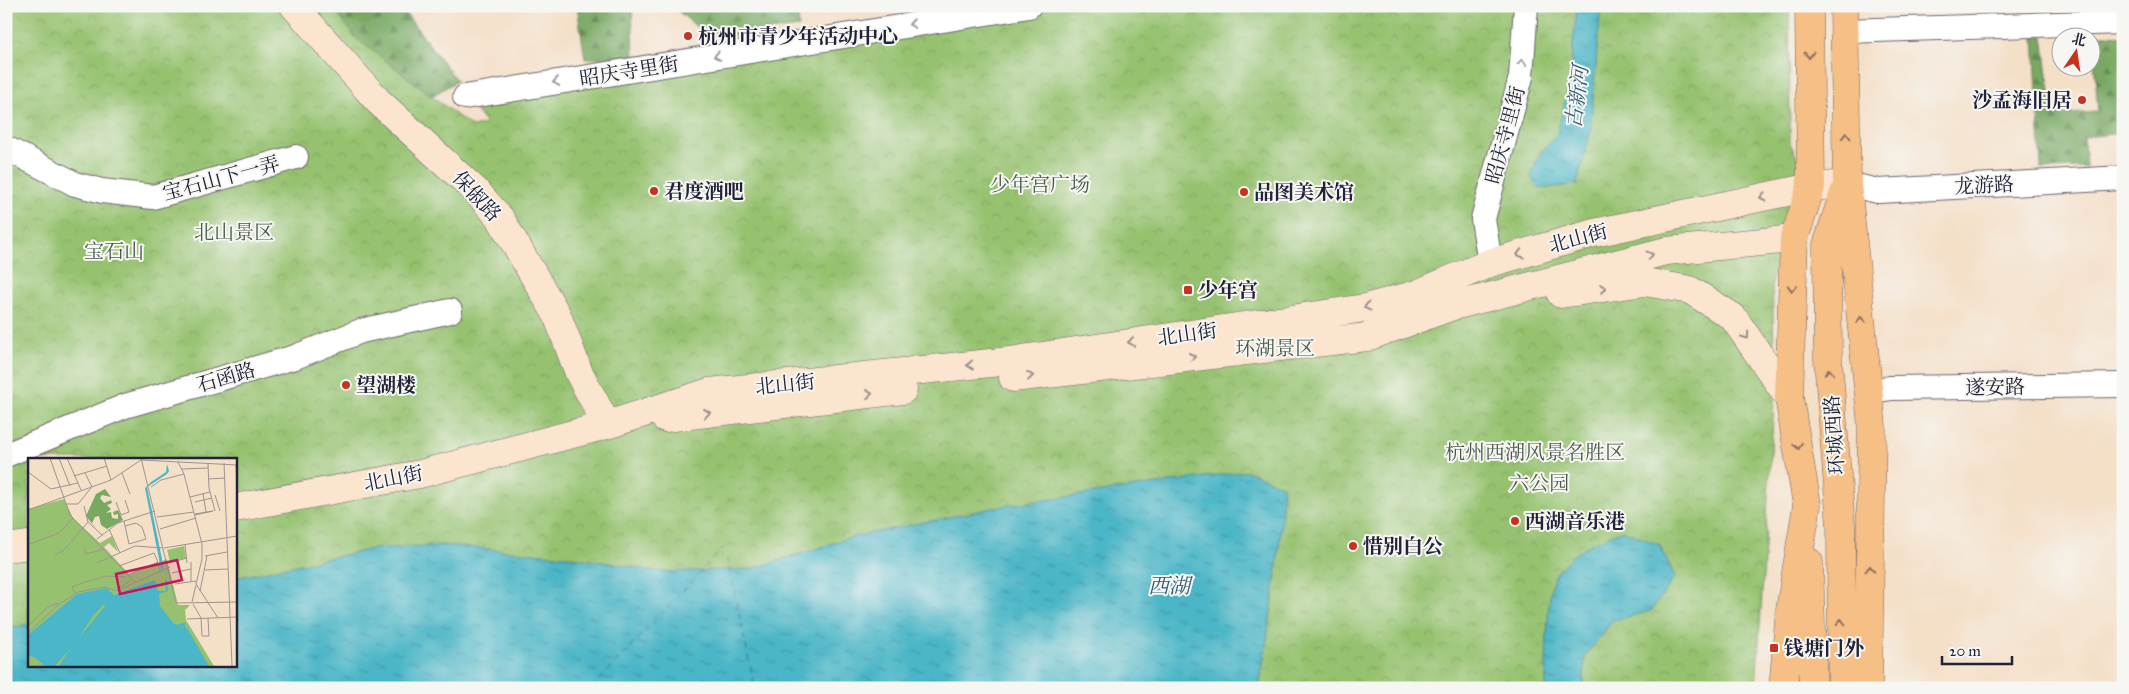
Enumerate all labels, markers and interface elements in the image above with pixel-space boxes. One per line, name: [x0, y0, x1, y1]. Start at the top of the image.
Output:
one-way arrow: [907, 18, 916, 28]
place label: 杭州市青少年活动中心: [698, 24, 898, 48]
north arrow: [2052, 28, 2102, 78]
marker: 杭州市青少年活动中心: [682, 30, 694, 42]
text: 北: [2070, 30, 2088, 50]
one-way arrow: [712, 50, 720, 61]
street label: 昭庆寺里街: [578, 51, 680, 91]
one-way arrow: [1804, 51, 1815, 59]
one-way arrow: [1516, 58, 1527, 66]
water label: 古新河: [1560, 60, 1594, 130]
one-way arrow: [552, 77, 561, 87]
street label: 昭庆寺里街: [1480, 84, 1530, 186]
place label: 沙孟海旧居: [1972, 88, 2072, 112]
marker: 沙孟海旧居: [2076, 94, 2088, 106]
one-way arrow: [1841, 132, 1851, 140]
street label: 宝石山下一弄: [160, 151, 282, 205]
street label: 保俶路: [448, 166, 506, 226]
street label: 龙游路: [1953, 171, 2015, 199]
park label: 少年宫广场: [990, 172, 1090, 196]
place label: 君度酒吧: [664, 179, 744, 203]
place label: 品图美术馆: [1254, 180, 1354, 204]
marker: 君度酒吧: [648, 185, 660, 197]
marker: 品图美术馆: [1238, 186, 1250, 198]
one-way arrow: [1759, 191, 1768, 202]
street label: 北山街: [1546, 219, 1610, 257]
park label: 北山景区: [194, 220, 274, 244]
park label: 宝石山: [84, 239, 144, 263]
one-way arrow: [1515, 248, 1524, 259]
one-way arrow: [1645, 250, 1654, 261]
place label: 少年宫: [1198, 278, 1258, 302]
one-way arrow: [1599, 283, 1607, 294]
marker: 少年宫: [1182, 284, 1194, 296]
one-way arrow: [1787, 284, 1797, 292]
one-way arrow: [1362, 301, 1371, 312]
one-way arrow: [1855, 315, 1866, 323]
street label: 北山街: [1156, 318, 1218, 350]
one-way arrow: [1740, 330, 1749, 340]
one-way arrow: [1127, 336, 1135, 347]
park label: 环湖景区: [1235, 336, 1315, 360]
one-way arrow: [1188, 352, 1196, 363]
street label: 石函路: [194, 357, 258, 397]
one-way arrow: [966, 359, 974, 370]
one-way arrow: [1824, 368, 1835, 376]
street label: 北山街: [754, 369, 816, 399]
one-way arrow: [1026, 371, 1034, 382]
place label: 望湖楼: [356, 373, 416, 397]
street label: 遂安路: [1965, 374, 2025, 400]
marker: 望湖楼: [340, 379, 352, 391]
one-way arrow: [865, 389, 873, 400]
street label: 环城西路: [1819, 394, 1849, 476]
one-way arrow: [704, 408, 712, 419]
park label: 杭州西湖风景名胜区: [1445, 440, 1625, 464]
one-way arrow: [1793, 441, 1803, 450]
inset map: [28, 458, 236, 666]
street label: 北山街: [361, 460, 425, 496]
park label: 六公园: [1509, 471, 1569, 495]
place label: 西湖音乐港: [1525, 509, 1625, 533]
marker: 西湖音乐港: [1509, 515, 1521, 527]
place label: 惜别白公: [1363, 534, 1443, 558]
marker: 惜别白公: [1347, 540, 1359, 552]
one-way arrow: [1865, 565, 1875, 572]
water label: 西湖: [1148, 573, 1194, 599]
one-way arrow: [1836, 617, 1846, 625]
scale bar: [1942, 634, 2012, 666]
place label: 钱塘门外: [1784, 636, 1864, 660]
marker: 钱塘门外: [1768, 642, 1780, 654]
text: 20 m: [1949, 642, 1981, 660]

